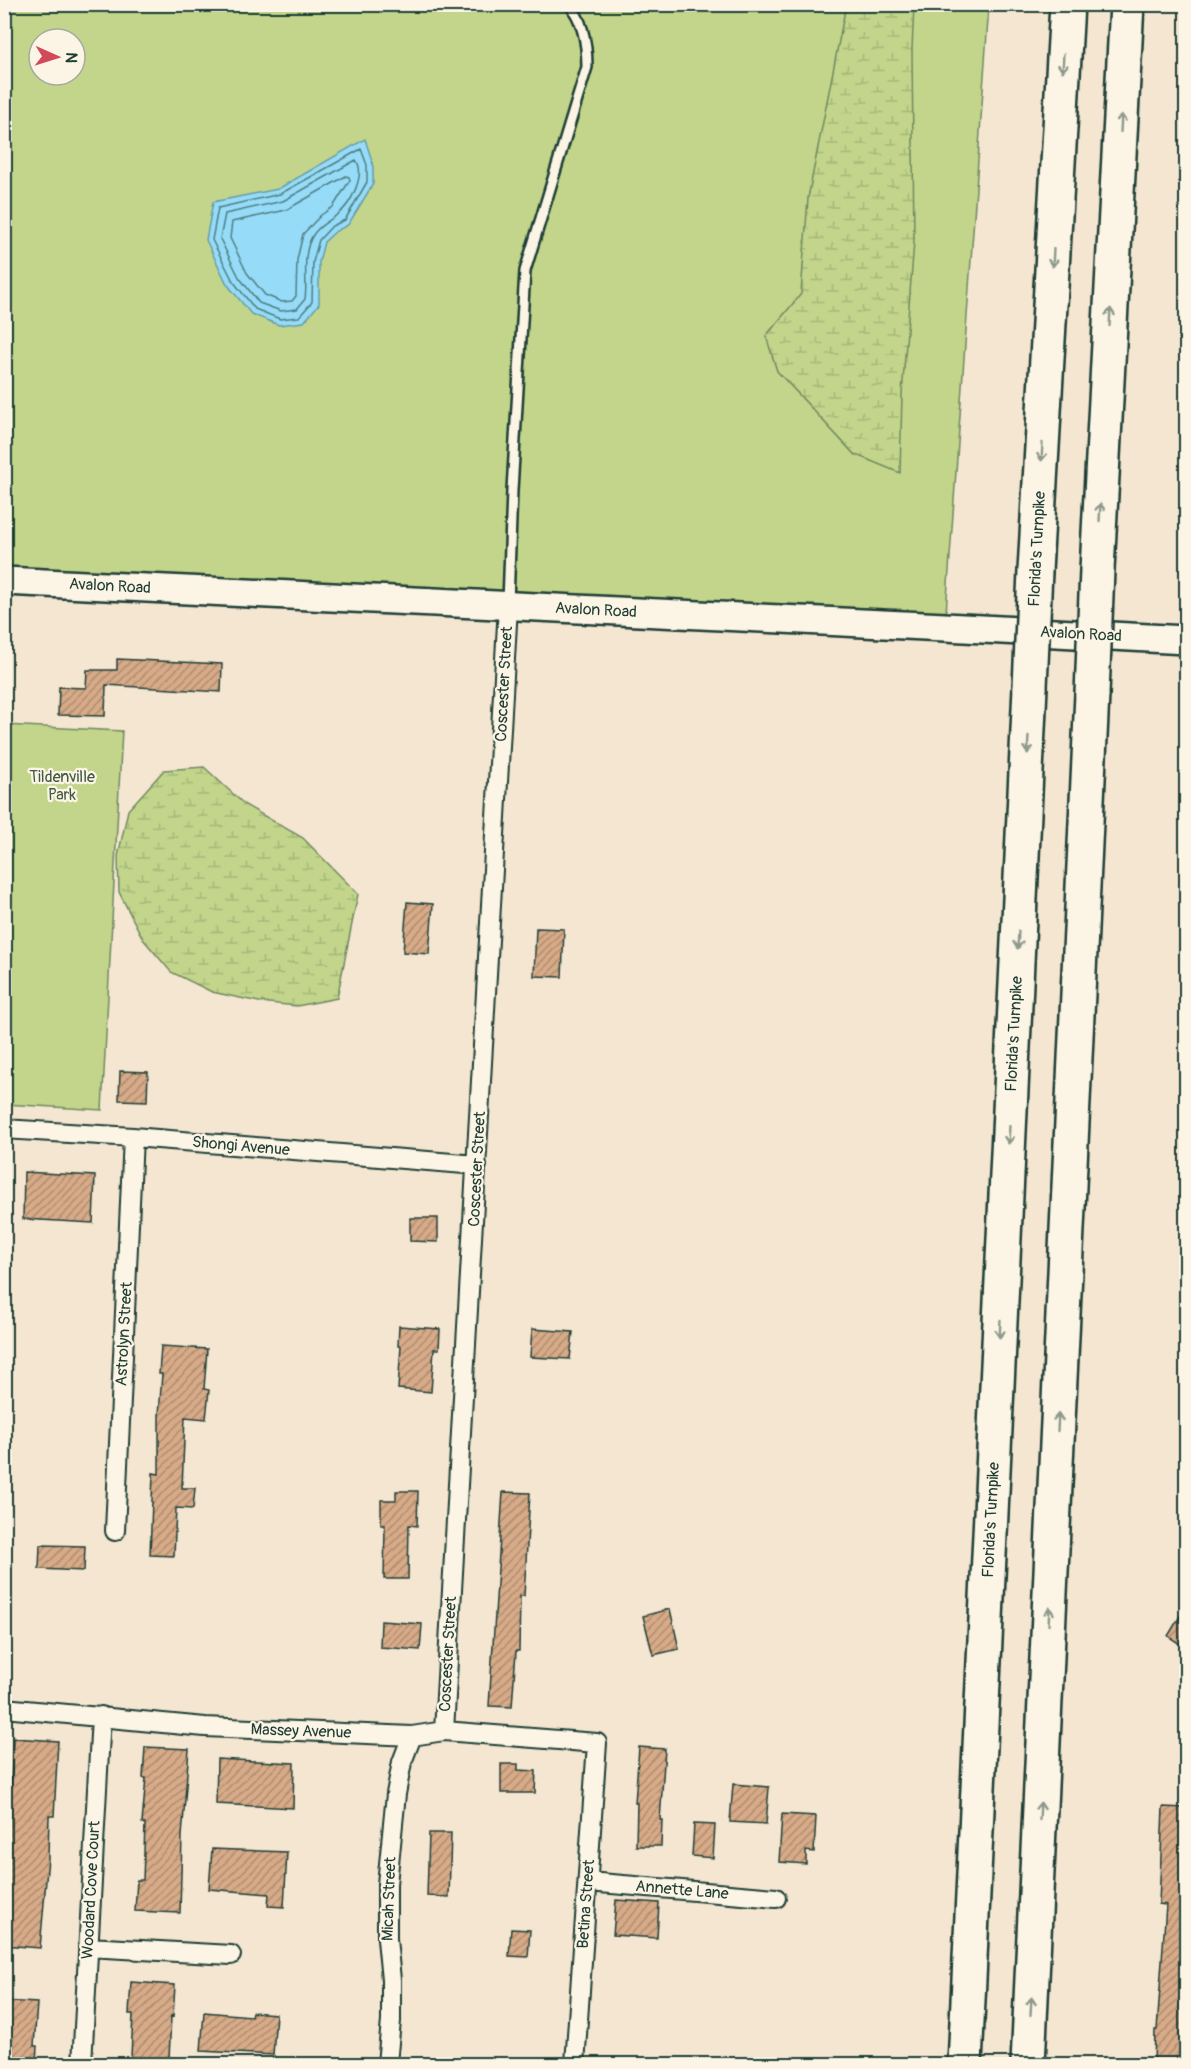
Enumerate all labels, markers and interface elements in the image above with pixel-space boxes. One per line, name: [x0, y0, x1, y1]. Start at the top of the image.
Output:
north arrow: [27, 27, 87, 87]
text: N: [61, 52, 81, 64]
one-way arrow: [1058, 52, 1069, 72]
one-way arrow: [1115, 113, 1126, 133]
one-way arrow: [1047, 247, 1058, 267]
one-way arrow: [1105, 308, 1116, 328]
one-way arrow: [1036, 442, 1047, 462]
street label: Florida's Turnpike: [1024, 491, 1050, 607]
one-way arrow: [1095, 503, 1106, 522]
street label: Avalon Road: [69, 574, 151, 598]
street label: Avalon Road: [555, 598, 637, 622]
street label: Avalon Road: [1040, 622, 1122, 646]
street label: Coscester Street: [491, 625, 517, 742]
one-way arrow: [1022, 735, 1033, 754]
park label: Tildenville Park: [29, 767, 95, 805]
one-way arrow: [1013, 929, 1024, 949]
street label: Florida's Turnpike: [1001, 976, 1027, 1092]
street label: Coscester Street: [464, 1110, 490, 1227]
one-way arrow: [1003, 1124, 1014, 1144]
street label: Shongi Avenue: [191, 1132, 291, 1160]
street label: Astrolyn Street: [111, 1281, 137, 1387]
one-way arrow: [994, 1319, 1005, 1339]
one-way arrow: [1053, 1412, 1064, 1432]
street label: Florida's Turnpike: [978, 1462, 1004, 1578]
street label: Coscester Street: [435, 1595, 461, 1712]
one-way arrow: [1044, 1607, 1055, 1627]
street label: Massey Avenue: [250, 1719, 352, 1743]
one-way arrow: [1034, 1802, 1045, 1822]
street label: Woodard Cove Court: [77, 1820, 105, 1960]
street label: Micah Street: [378, 1856, 400, 1941]
street label: Betina Street: [573, 1858, 599, 1949]
street label: Annette Lane: [635, 1876, 730, 1904]
one-way arrow: [1025, 1997, 1036, 2017]

